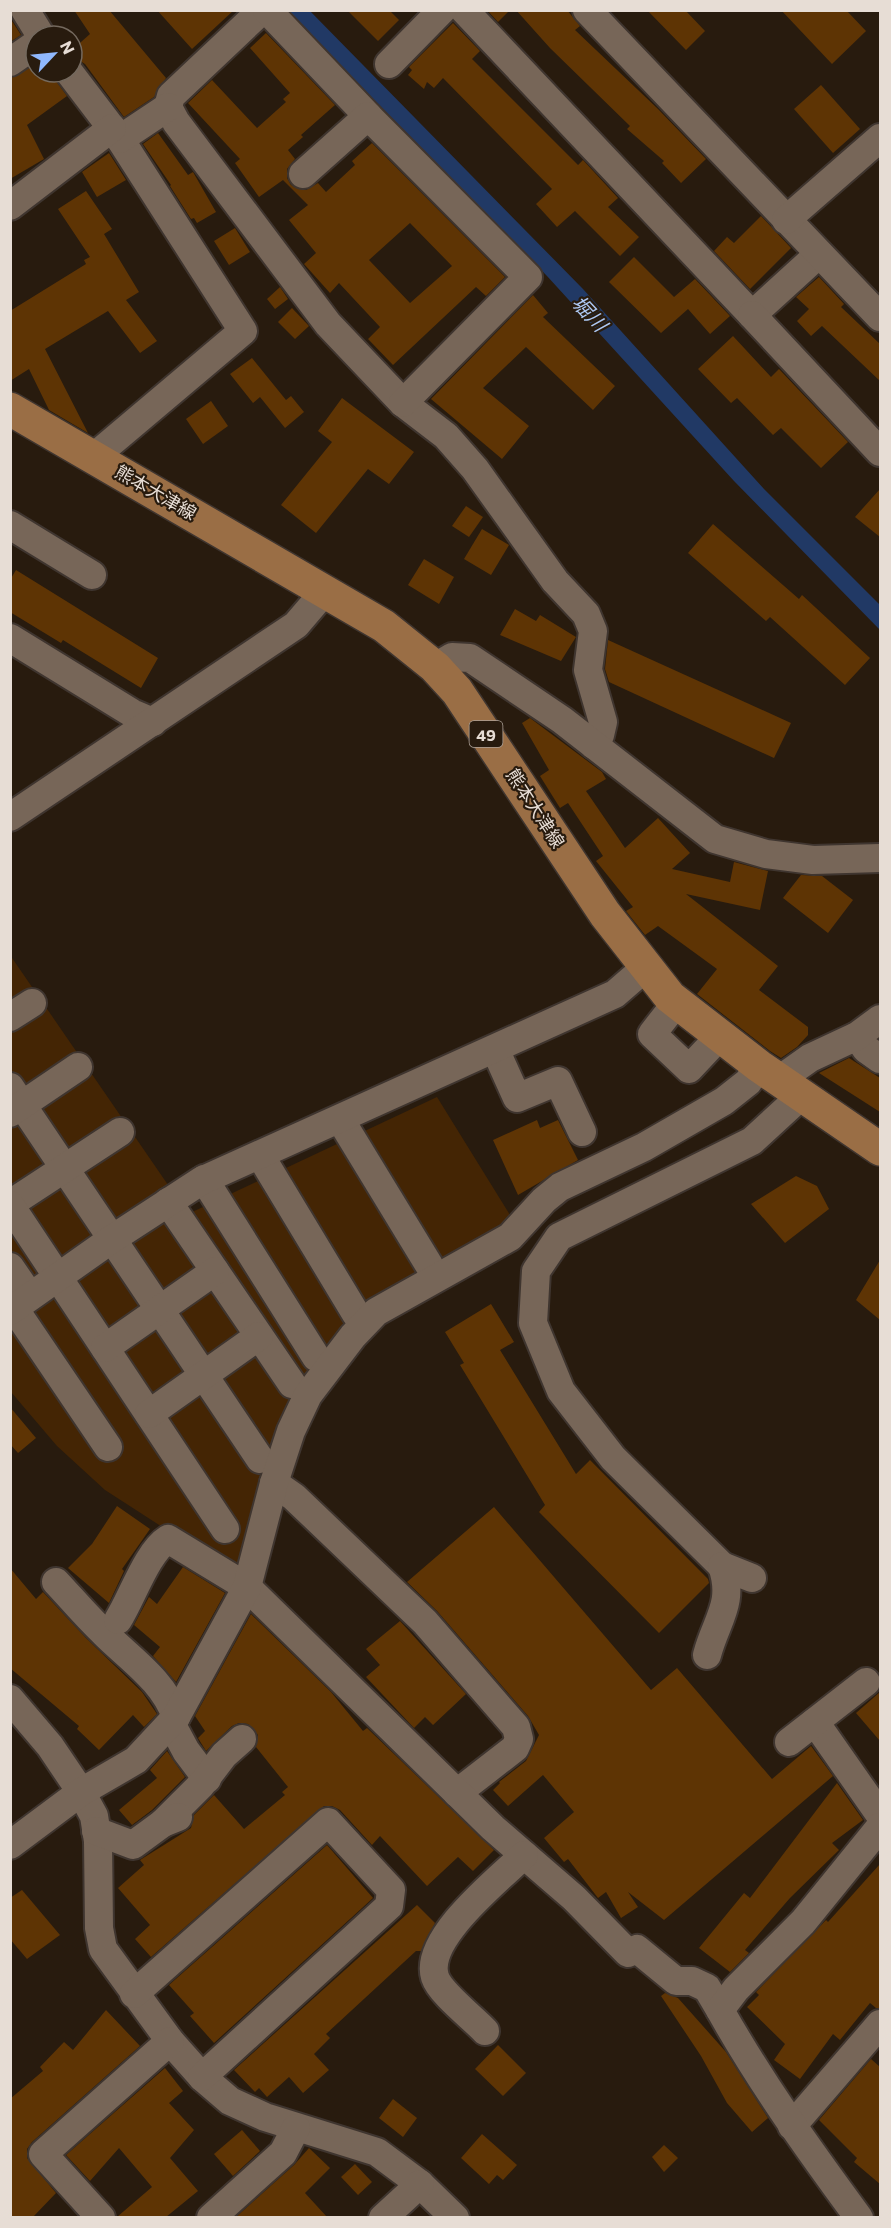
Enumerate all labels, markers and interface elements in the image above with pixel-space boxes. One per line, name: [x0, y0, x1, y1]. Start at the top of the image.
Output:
north arrow: [24, 24, 84, 84]
text: N: [57, 38, 79, 57]
water label: 堀川: [568, 290, 614, 337]
street label: 熊本大津線: [112, 460, 200, 524]
road number: 49: [470, 721, 502, 747]
street label: 熊本大津線: [502, 764, 570, 852]

